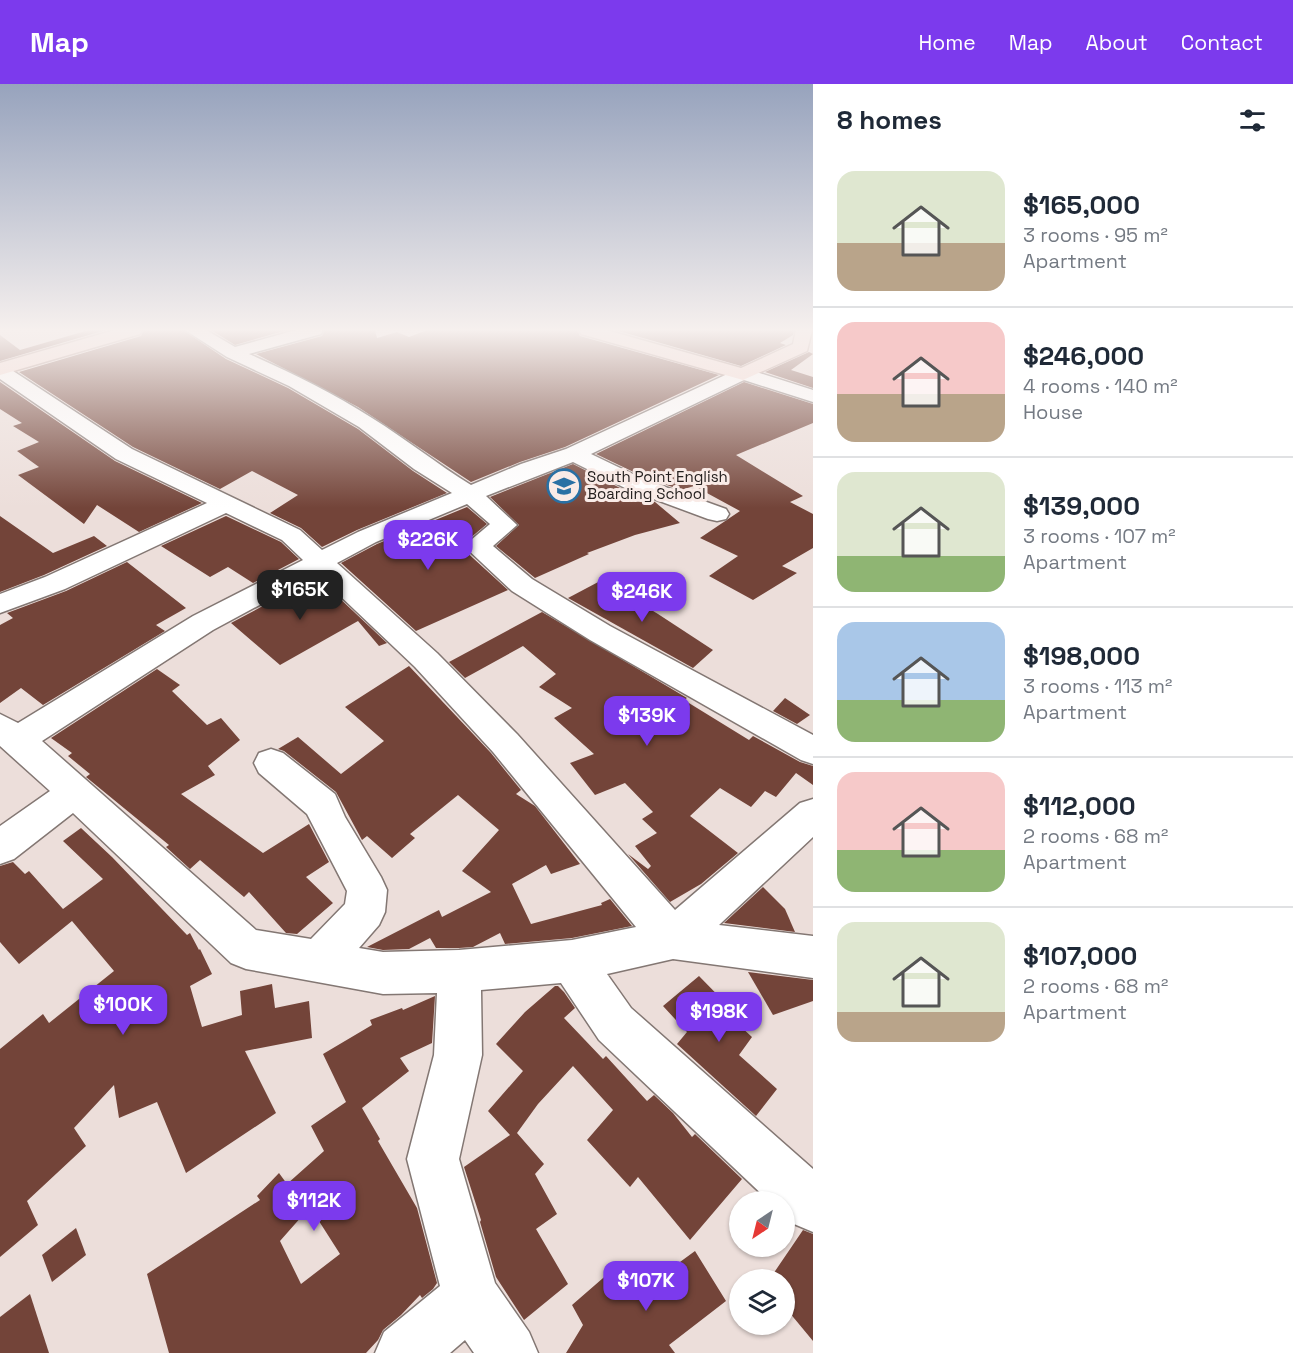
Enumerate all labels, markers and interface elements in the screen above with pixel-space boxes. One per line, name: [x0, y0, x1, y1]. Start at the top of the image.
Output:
text: Map: [30, 24, 89, 60]
text: Home: [918, 29, 976, 56]
text: Map: [1009, 29, 1053, 56]
text: About: [1086, 29, 1148, 56]
text: Contact: [1181, 29, 1263, 56]
text: 8 homes: [837, 103, 942, 137]
icon: filters: [1236, 104, 1269, 137]
text: $165,000: [1023, 188, 1140, 222]
icon: home: [885, 195, 957, 267]
text: 3 rooms · 95 m²: [1023, 222, 1168, 248]
text: Apartment: [1023, 248, 1127, 274]
text: $246,000: [1023, 339, 1144, 373]
icon: home: [885, 346, 957, 418]
text: 4 rooms · 140 m²: [1023, 373, 1178, 399]
text: House: [1023, 399, 1083, 425]
place label: South Point English Boarding School: [587, 467, 728, 503]
school or university icon: South Point English Boarding School: [546, 468, 582, 504]
text: $139,000: [1023, 489, 1140, 523]
icon: home: [885, 496, 957, 568]
pin: $226K: [386, 520, 470, 571]
text: 3 rooms · 107 m²: [1023, 523, 1176, 549]
text: $226K: [398, 526, 458, 552]
text: Apartment: [1023, 549, 1127, 575]
pin: $165K: [258, 570, 342, 621]
pin: $246K: [600, 572, 684, 623]
text: $165K: [271, 576, 329, 602]
text: $246K: [611, 578, 673, 604]
text: $198,000: [1023, 639, 1140, 673]
icon: home: [885, 646, 957, 718]
text: 3 rooms · 113 m²: [1023, 673, 1172, 699]
pin: $139K: [605, 696, 689, 747]
text: Apartment: [1023, 699, 1127, 725]
text: $139K: [618, 702, 676, 728]
text: $112,000: [1023, 789, 1136, 823]
icon: home: [885, 796, 957, 868]
text: 2 rooms · 68 m²: [1023, 823, 1168, 849]
text: Apartment: [1023, 849, 1127, 875]
text: $107,000: [1023, 939, 1137, 973]
icon: home: [885, 946, 957, 1018]
text: 2 rooms · 68 m²: [1023, 973, 1168, 999]
pin: $100K: [81, 985, 165, 1036]
text: $100K: [93, 991, 153, 1017]
pin: $198K: [677, 992, 761, 1043]
text: $198K: [690, 998, 748, 1024]
text: Apartment: [1023, 999, 1127, 1025]
pin: $112K: [272, 1181, 356, 1232]
text: $112K: [287, 1187, 341, 1213]
north arrow: [729, 1191, 795, 1257]
map controls: [729, 1191, 795, 1335]
pin: $107K: [604, 1261, 688, 1312]
text: $107K: [617, 1267, 675, 1293]
button: layers: [729, 1269, 795, 1335]

